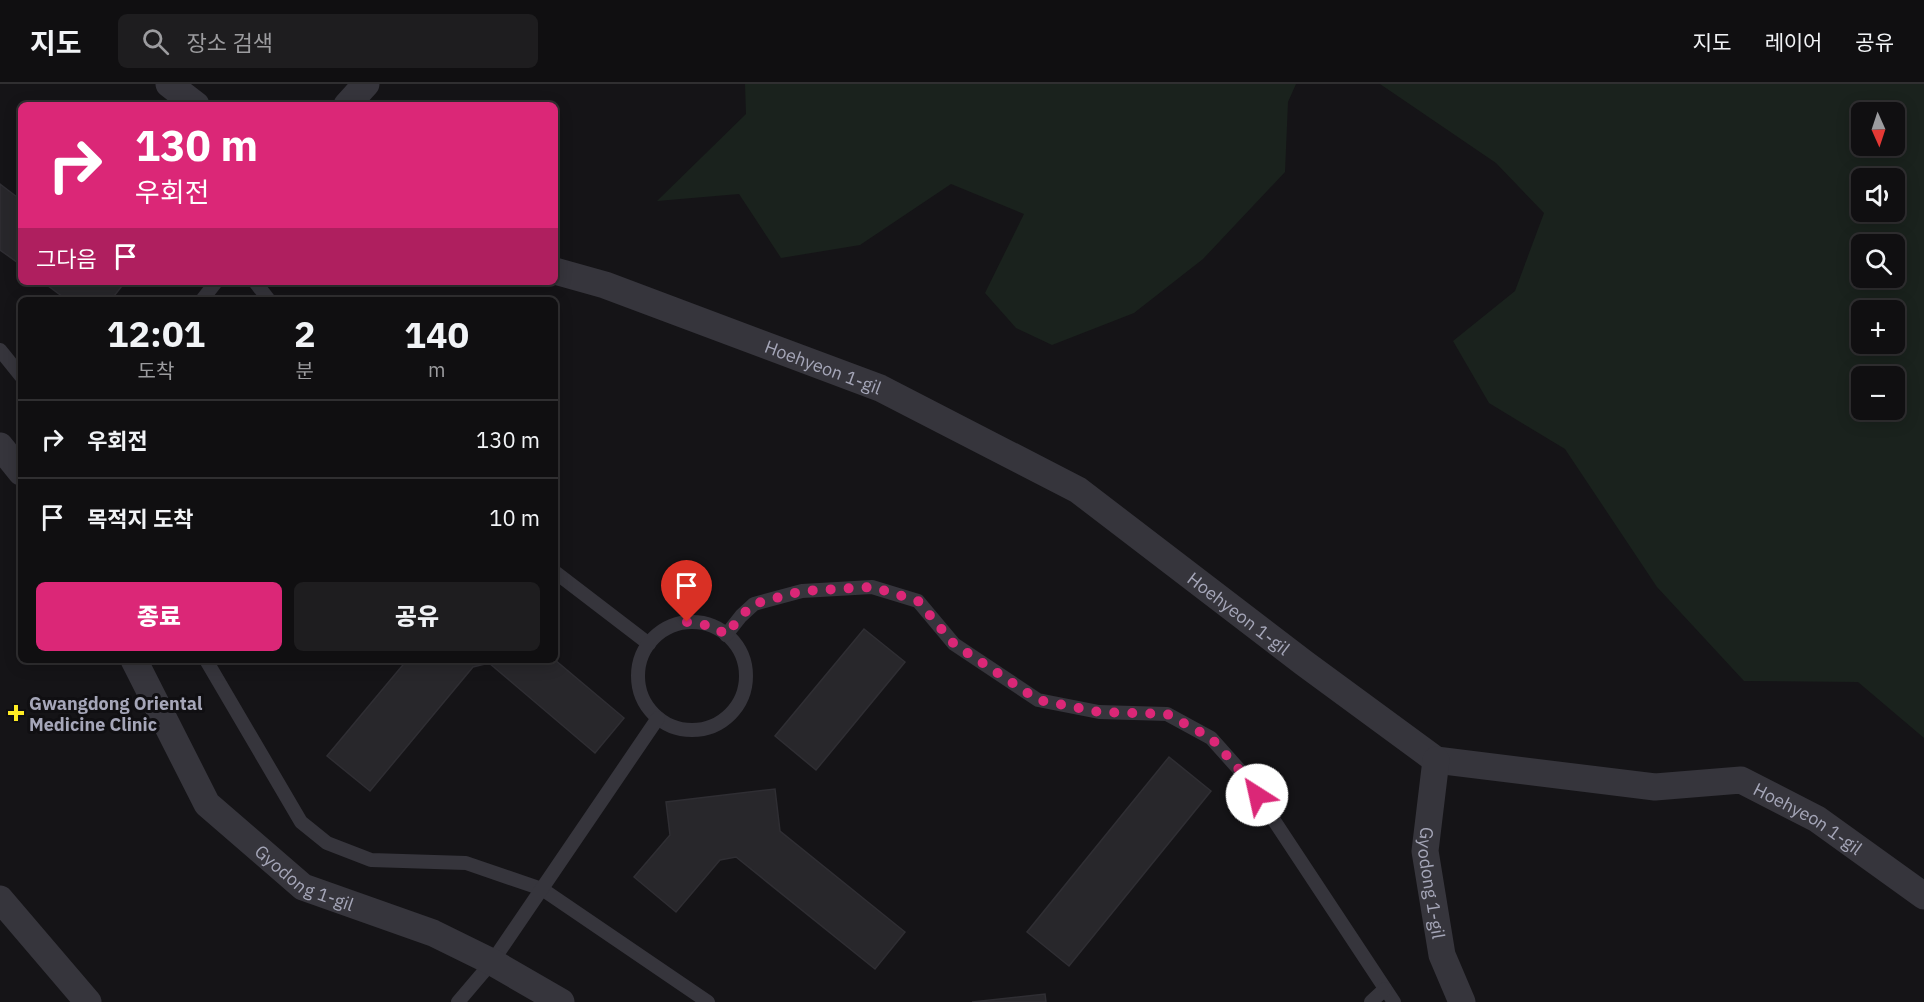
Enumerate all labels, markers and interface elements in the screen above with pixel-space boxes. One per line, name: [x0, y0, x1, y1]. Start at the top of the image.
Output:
search box: [118, 14, 538, 68]
text: 지도: [30, 24, 82, 61]
icon: search: [139, 25, 172, 58]
text: 장소 검색: [187, 28, 273, 57]
text: 지도: [1693, 28, 1731, 56]
text: 레이어: [1764, 28, 1822, 56]
text: 공유: [1855, 28, 1894, 56]
north arrow: [1851, 102, 1905, 156]
map controls: [1851, 102, 1905, 420]
text: 130 m: [135, 118, 258, 173]
icon: right: [36, 126, 114, 204]
button: sound: [1851, 168, 1905, 222]
text: 우회전: [135, 174, 210, 209]
button: search: [1851, 234, 1905, 288]
icon: arrive: [109, 240, 142, 273]
text: 그다음: [36, 244, 97, 273]
button: +: [1851, 300, 1905, 354]
text: 12:01: [107, 310, 205, 357]
text: 2: [294, 310, 316, 357]
text: 140: [404, 311, 469, 358]
street label: Hoehyeon 1-gil: [762, 334, 885, 399]
text: m: [428, 356, 445, 383]
text: 도착: [138, 357, 174, 384]
text: 분: [296, 357, 314, 384]
button: −: [1851, 366, 1905, 420]
icon: right: [36, 423, 69, 456]
text: 130 m: [476, 425, 540, 454]
text: 우회전: [87, 426, 148, 455]
icon: arrive: [36, 501, 69, 534]
text: 10 m: [489, 503, 540, 532]
text: 목적지 도착: [87, 504, 193, 533]
pin: [661, 560, 712, 622]
street label: Hoehyeon 1-gil: [1183, 567, 1295, 660]
icon: arrive: [670, 569, 703, 602]
button: 종료: [36, 582, 282, 651]
button: 공유: [294, 582, 540, 651]
place label: Gwangdong Oriental Medicine Clinic: [29, 692, 203, 736]
marker: Gwangdong Oriental Medicine Clinic: [7, 704, 25, 722]
position arrow: [1225, 763, 1289, 827]
street label: Hoehyeon 1-gil: [1750, 777, 1867, 860]
street label: Gyodong 1-gil: [1413, 826, 1451, 941]
street label: Gyodong 1-gil: [250, 839, 357, 916]

